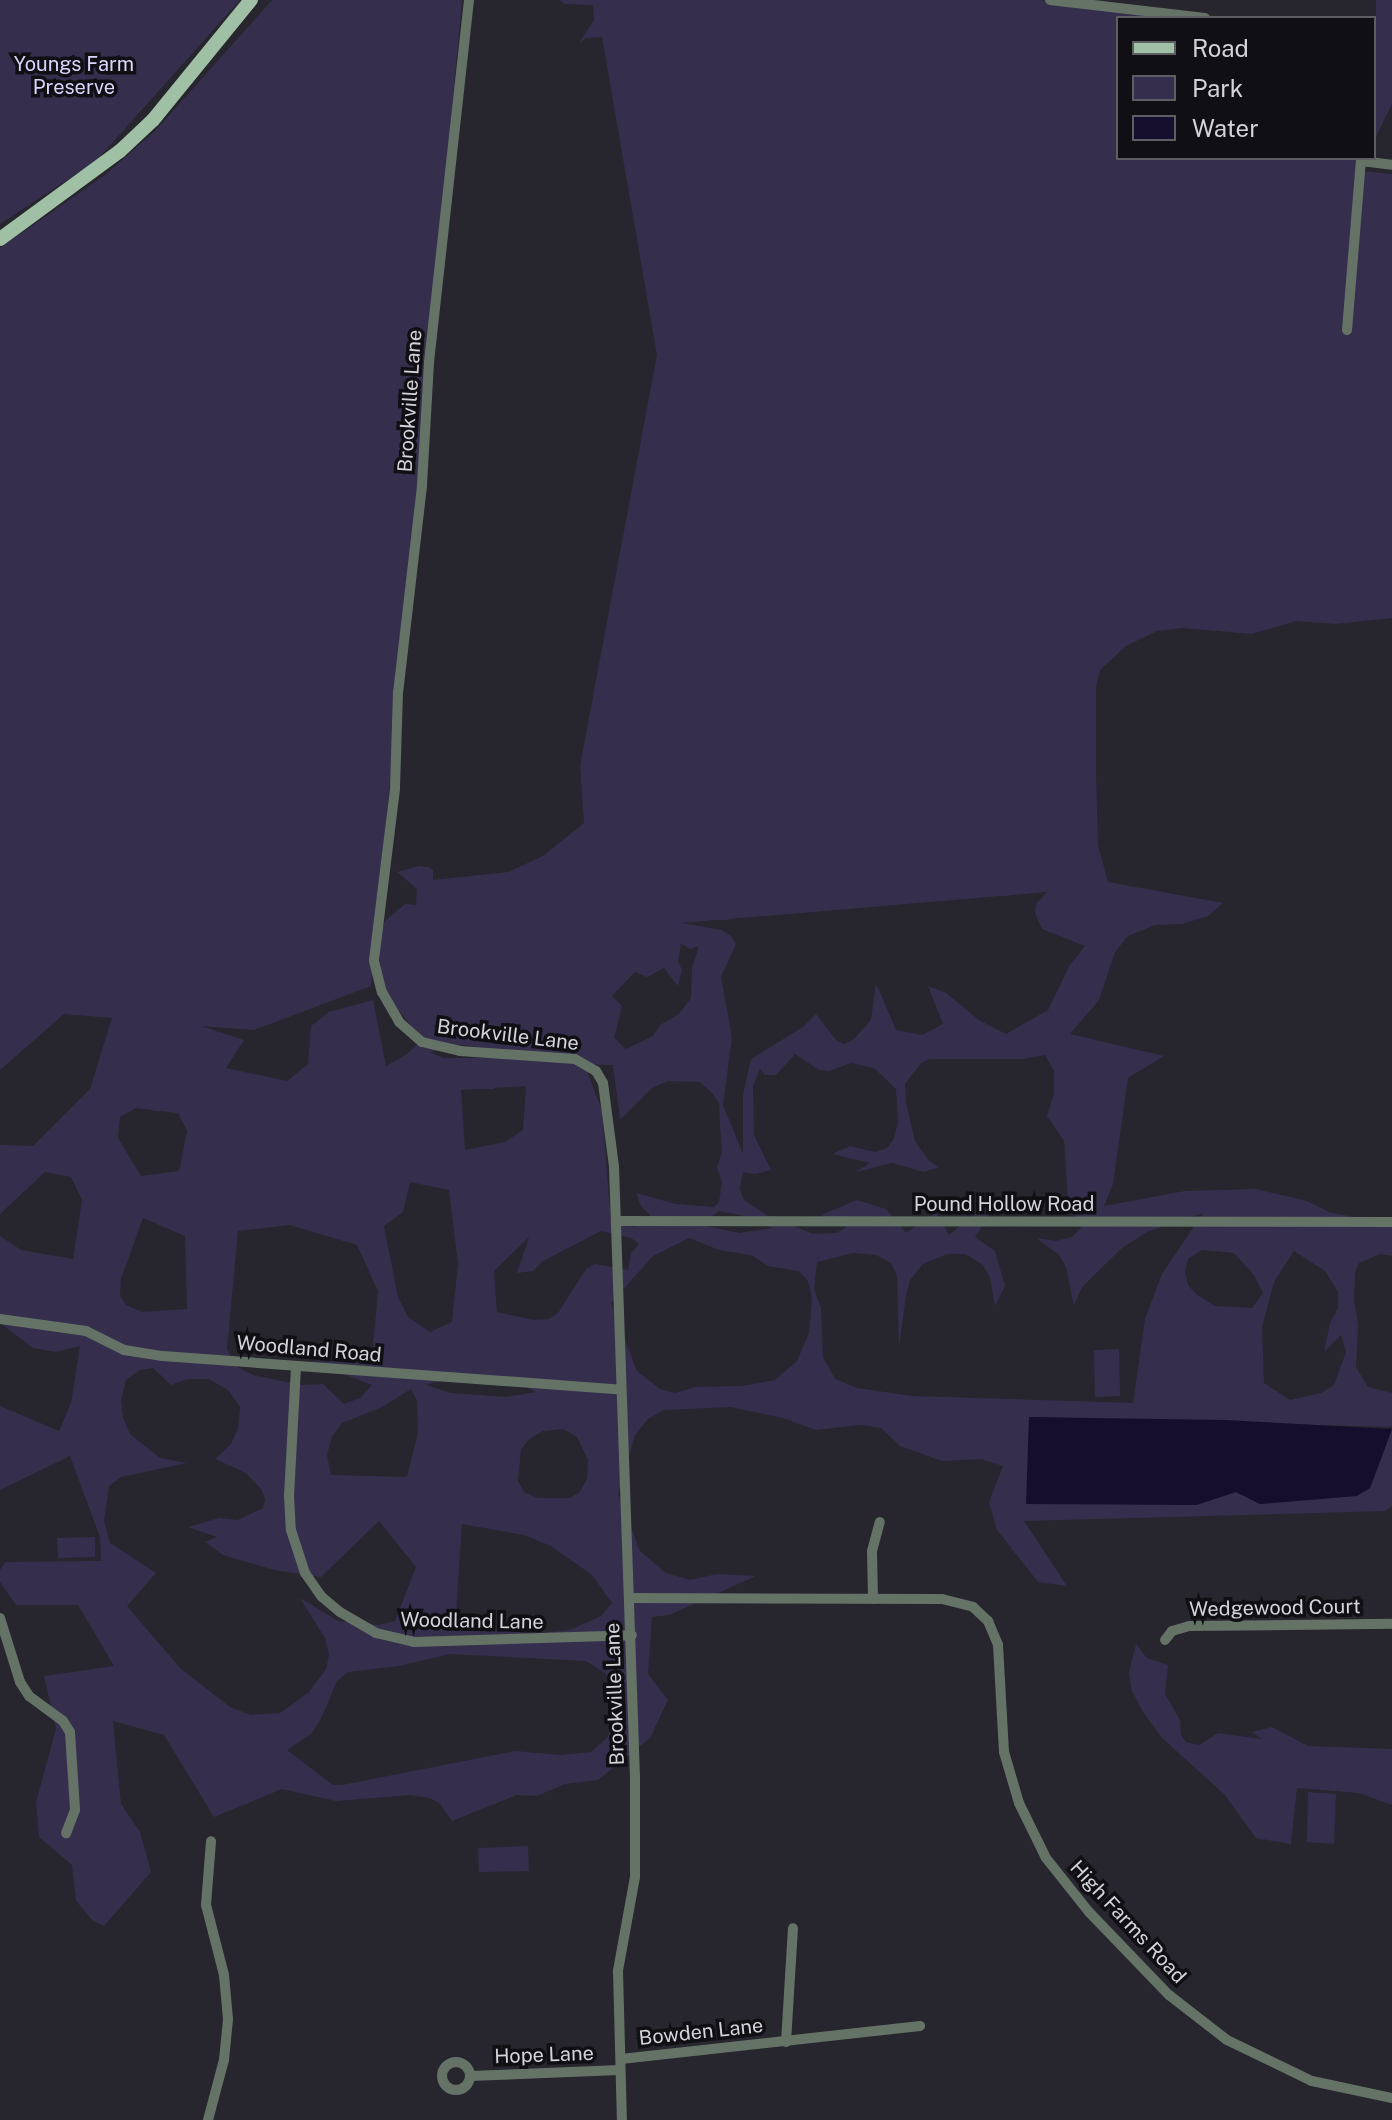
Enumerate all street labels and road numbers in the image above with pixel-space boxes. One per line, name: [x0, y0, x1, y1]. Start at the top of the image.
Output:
street label: Brookville Lane: [393, 329, 427, 473]
street label: Brookville Lane: [436, 1014, 580, 1056]
street label: Pound Hollow Road: [914, 1192, 1094, 1216]
street label: Woodland Road: [235, 1331, 383, 1367]
street label: Wedgewood Court: [1189, 1595, 1361, 1621]
street label: Woodland Lane: [400, 1608, 544, 1634]
street label: Brookville Lane: [601, 1622, 629, 1766]
street label: High Farms Road: [1065, 1856, 1191, 1988]
street label: Bowden Lane: [638, 2014, 764, 2050]
street label: Hope Lane: [494, 2041, 594, 2069]

